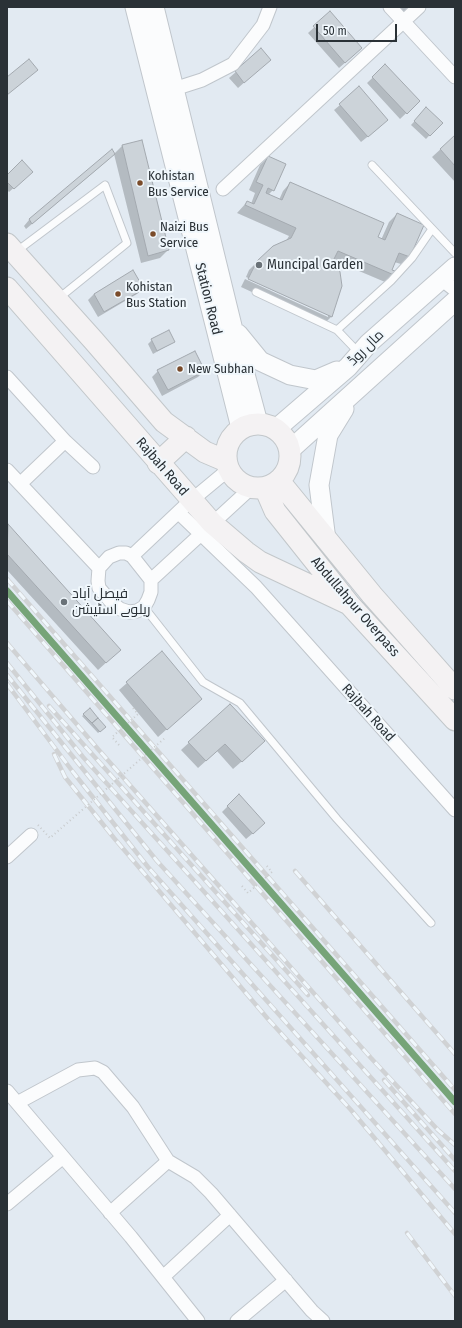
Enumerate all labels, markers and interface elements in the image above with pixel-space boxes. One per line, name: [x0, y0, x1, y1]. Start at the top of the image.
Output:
scale bar: [318, 16, 399, 42]
text: 50 m: [323, 24, 347, 38]
place label: Kohistan Bus Service: [148, 168, 209, 199]
marker: Kohistan Bus Service: [135, 178, 145, 188]
place label: Naizi Bus Service: [160, 219, 208, 250]
marker: Naizi Bus Service: [148, 229, 158, 239]
place label: Muncipal Garden: [267, 257, 363, 273]
marker: Muncipal Garden: [254, 260, 264, 270]
street label: Station Road: [191, 261, 225, 337]
place label: Kohistan Bus Station: [126, 279, 187, 310]
marker: Kohistan Bus Station: [113, 289, 123, 299]
street label: مال روڈ: [345, 327, 387, 369]
place label: New Subhan: [188, 361, 254, 377]
marker: New Subhan: [175, 364, 185, 374]
street label: Rajbah Road: [132, 434, 192, 500]
street label: Abdullahpur Overpass: [307, 554, 403, 660]
place label: فیصل آباد ریلوے اسٹیشن: [72, 586, 150, 618]
marker: فیصل آباد ریلوے اسٹیشن: [59, 597, 69, 607]
street label: Rajbah Road: [338, 681, 398, 745]

